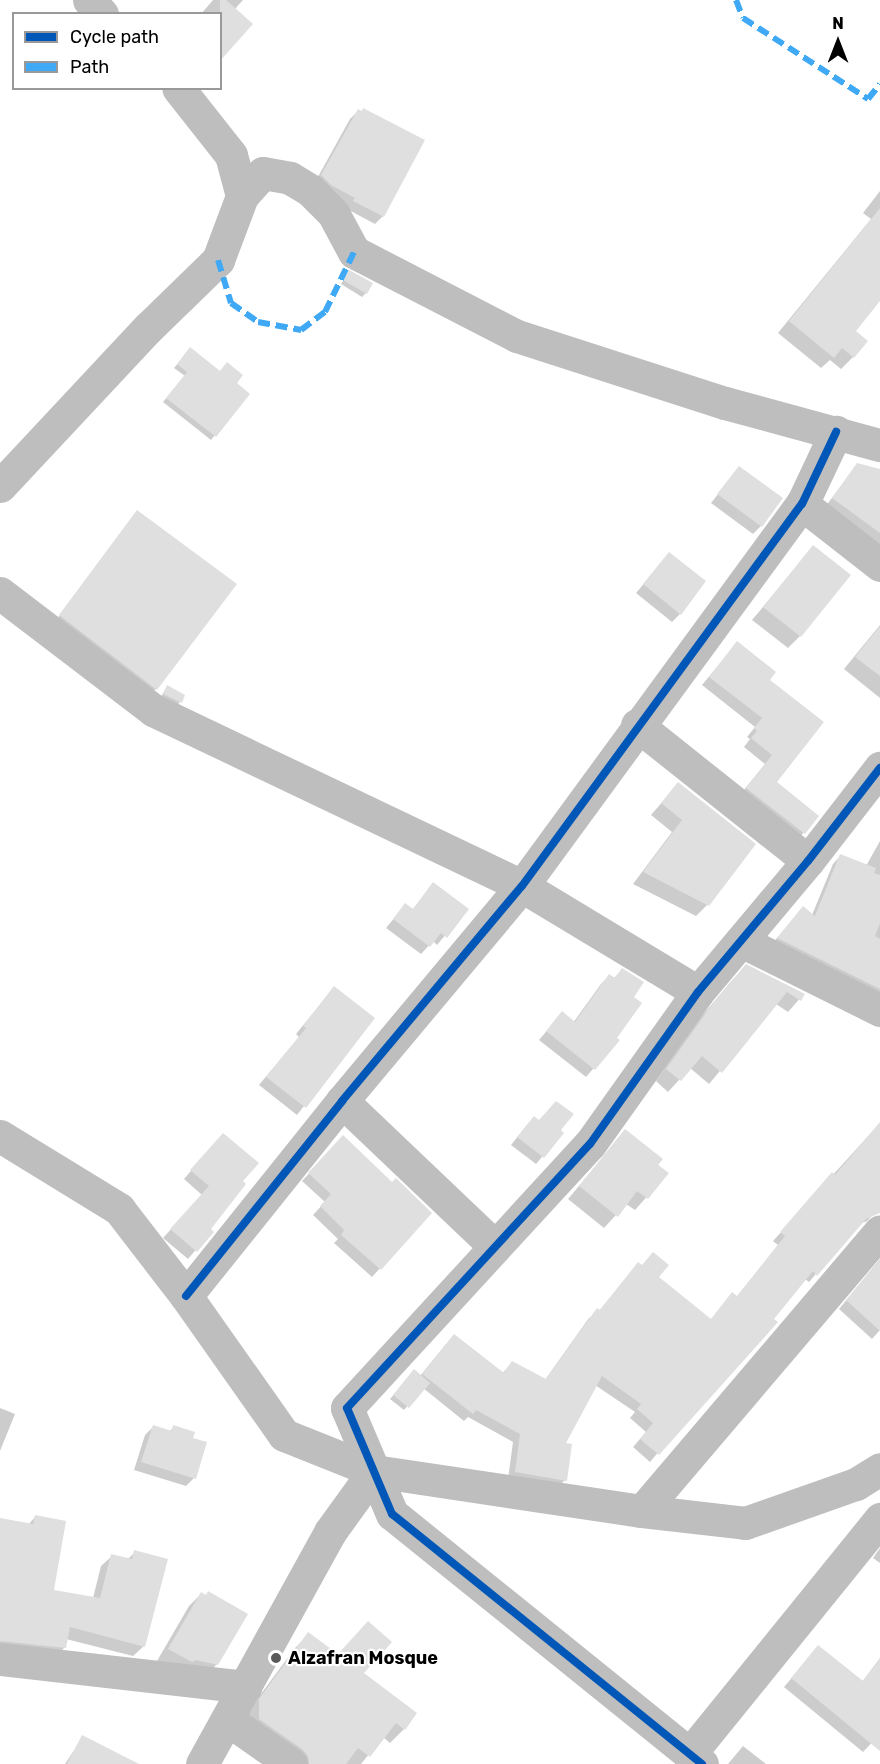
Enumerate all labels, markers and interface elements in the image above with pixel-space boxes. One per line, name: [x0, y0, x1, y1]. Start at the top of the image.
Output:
legend: [12, 12, 222, 90]
north arrow: [808, 12, 868, 72]
text: N: [832, 14, 844, 33]
text: Cycle path: [70, 26, 159, 48]
text: Path: [70, 56, 109, 78]
place label: Alzafran Mosque: [288, 1647, 438, 1669]
marker: Alzafran Mosque: [269, 1651, 283, 1665]

